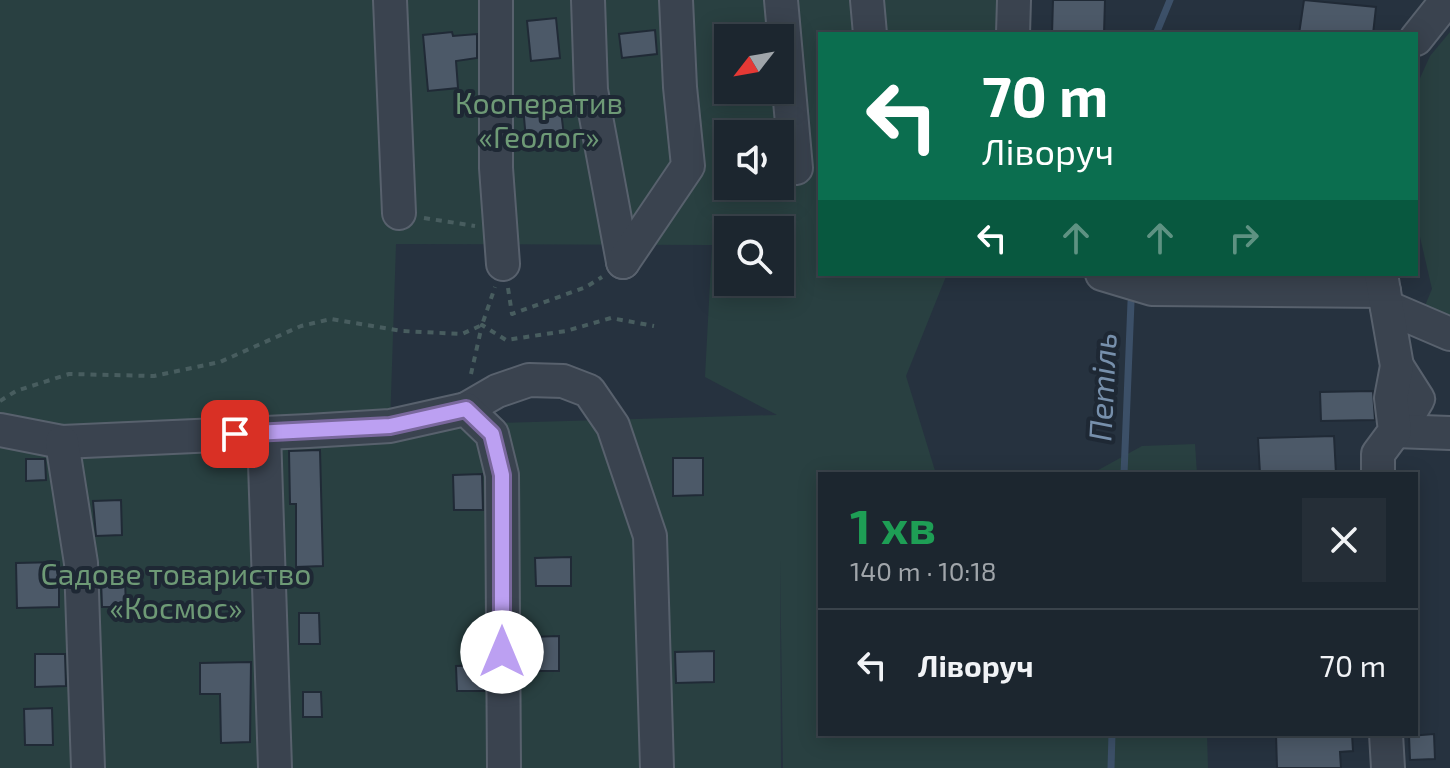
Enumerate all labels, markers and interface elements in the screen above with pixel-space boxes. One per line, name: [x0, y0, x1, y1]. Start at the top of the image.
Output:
north arrow: [714, 24, 794, 104]
map controls: [714, 24, 794, 296]
text: 70 m: [982, 61, 1108, 128]
icon: left: [850, 64, 954, 168]
park label: Кооператив «Геолог»: [455, 84, 623, 154]
button: sound: [714, 120, 794, 200]
text: Ліворуч: [982, 129, 1114, 172]
button: search: [714, 216, 794, 296]
icon: left: [970, 216, 1014, 260]
icon: ahead: [1054, 216, 1098, 260]
icon: ahead: [1138, 216, 1182, 260]
icon: right: [1222, 216, 1266, 260]
water label: Петіль: [1079, 332, 1123, 442]
pin: [201, 400, 269, 468]
icon: arrive: [213, 412, 257, 456]
text: 1 хв: [850, 496, 936, 554]
button: close: [1302, 498, 1386, 582]
park label: Садове товариство «Космос»: [41, 555, 311, 625]
text: 140 m · 10:18: [850, 555, 997, 586]
position arrow: [460, 610, 544, 694]
icon: left: [850, 643, 894, 687]
text: Ліворуч: [918, 647, 1034, 683]
text: 70 m: [1320, 647, 1386, 683]

